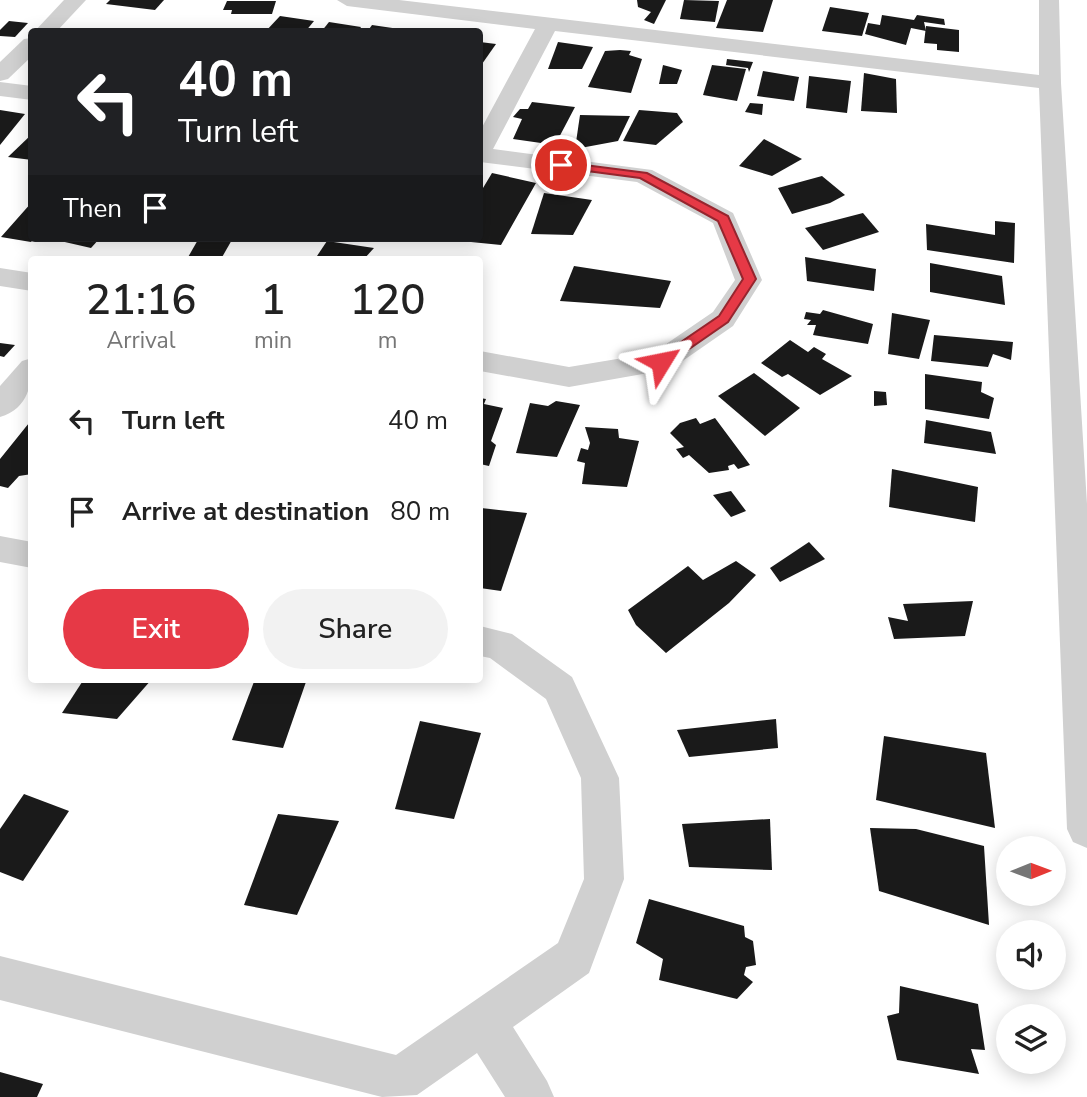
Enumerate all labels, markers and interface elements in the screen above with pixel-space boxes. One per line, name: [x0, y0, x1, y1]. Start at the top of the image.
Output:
text: 40 m: [178, 46, 293, 113]
icon: left: [63, 56, 154, 147]
text: Turn left: [178, 110, 298, 153]
pin: [531, 135, 591, 195]
icon: arrive: [542, 146, 580, 184]
icon: arrive: [136, 189, 174, 227]
text: Then: [63, 191, 122, 226]
text: 21:16: [86, 272, 196, 329]
text: 1: [260, 272, 286, 329]
text: 120: [350, 272, 425, 329]
text: Arrival: [106, 325, 176, 356]
text: min: [254, 325, 292, 356]
text: m: [378, 325, 397, 356]
position arrow: [624, 325, 698, 399]
icon: left: [63, 402, 101, 440]
text: Turn left: [122, 403, 225, 438]
text: 40 m: [388, 403, 448, 438]
icon: arrive: [63, 493, 101, 531]
text: Arrive at destination: [122, 494, 369, 529]
text: 80 m: [390, 494, 450, 529]
button: Exit: [63, 589, 249, 669]
button: Share: [263, 589, 448, 669]
north arrow: [996, 836, 1066, 906]
map controls: [996, 836, 1066, 1074]
button: sound: [996, 920, 1066, 990]
button: layers: [996, 1004, 1066, 1074]

